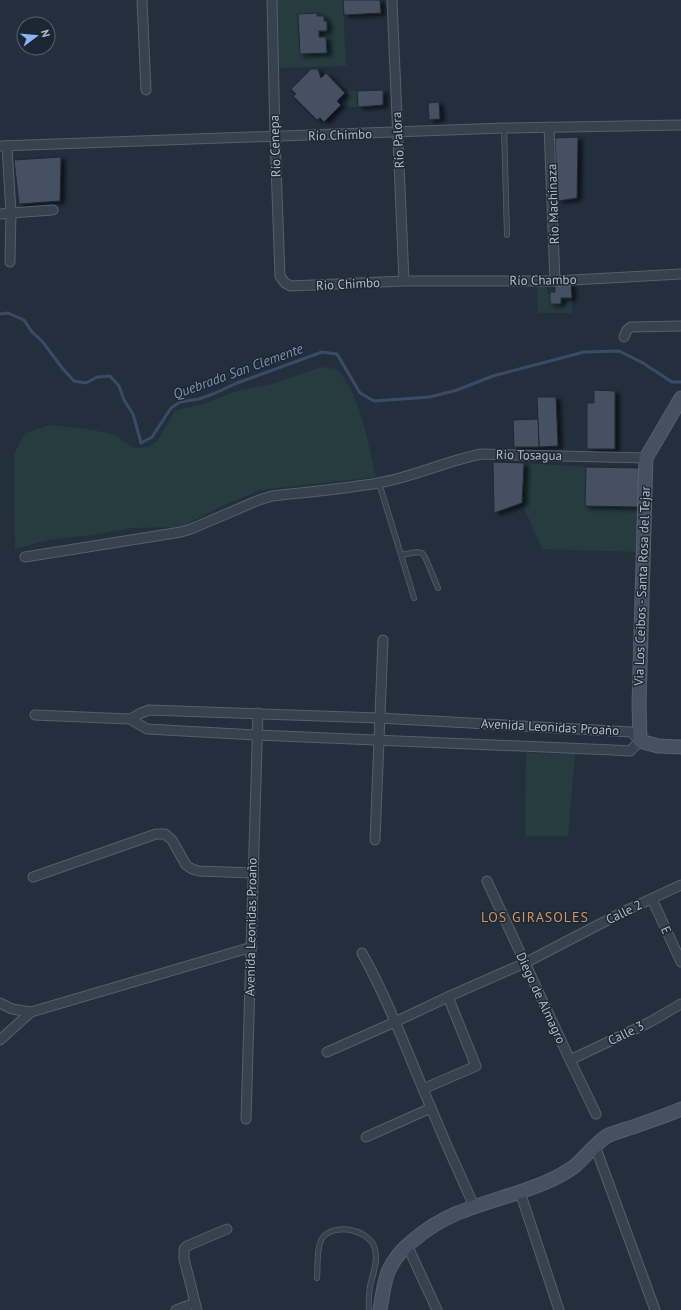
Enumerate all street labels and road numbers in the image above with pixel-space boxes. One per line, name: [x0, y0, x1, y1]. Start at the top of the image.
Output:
street label: Río Palora: [388, 111, 408, 169]
street label: Río Cenepa: [265, 115, 285, 177]
street label: Río Chimbo: [308, 125, 372, 145]
street label: Río Machinaza: [543, 163, 563, 245]
street label: Río Chambo: [509, 271, 577, 289]
street label: Rio Chimbo: [315, 274, 381, 294]
street label: Rio Tosagua: [496, 446, 562, 464]
street label: Via Los Ceibos - Santa Rosa del Tejar: [630, 485, 654, 687]
street label: Avenida Leonidas Proaño: [480, 715, 620, 739]
street label: Avenida Leonidas Proaño: [241, 858, 261, 996]
street label: Calle 2: [603, 896, 645, 928]
street label: E: [657, 923, 675, 937]
street label: Diego de Almagro: [512, 949, 570, 1047]
street label: Calle 3: [605, 1017, 647, 1049]

